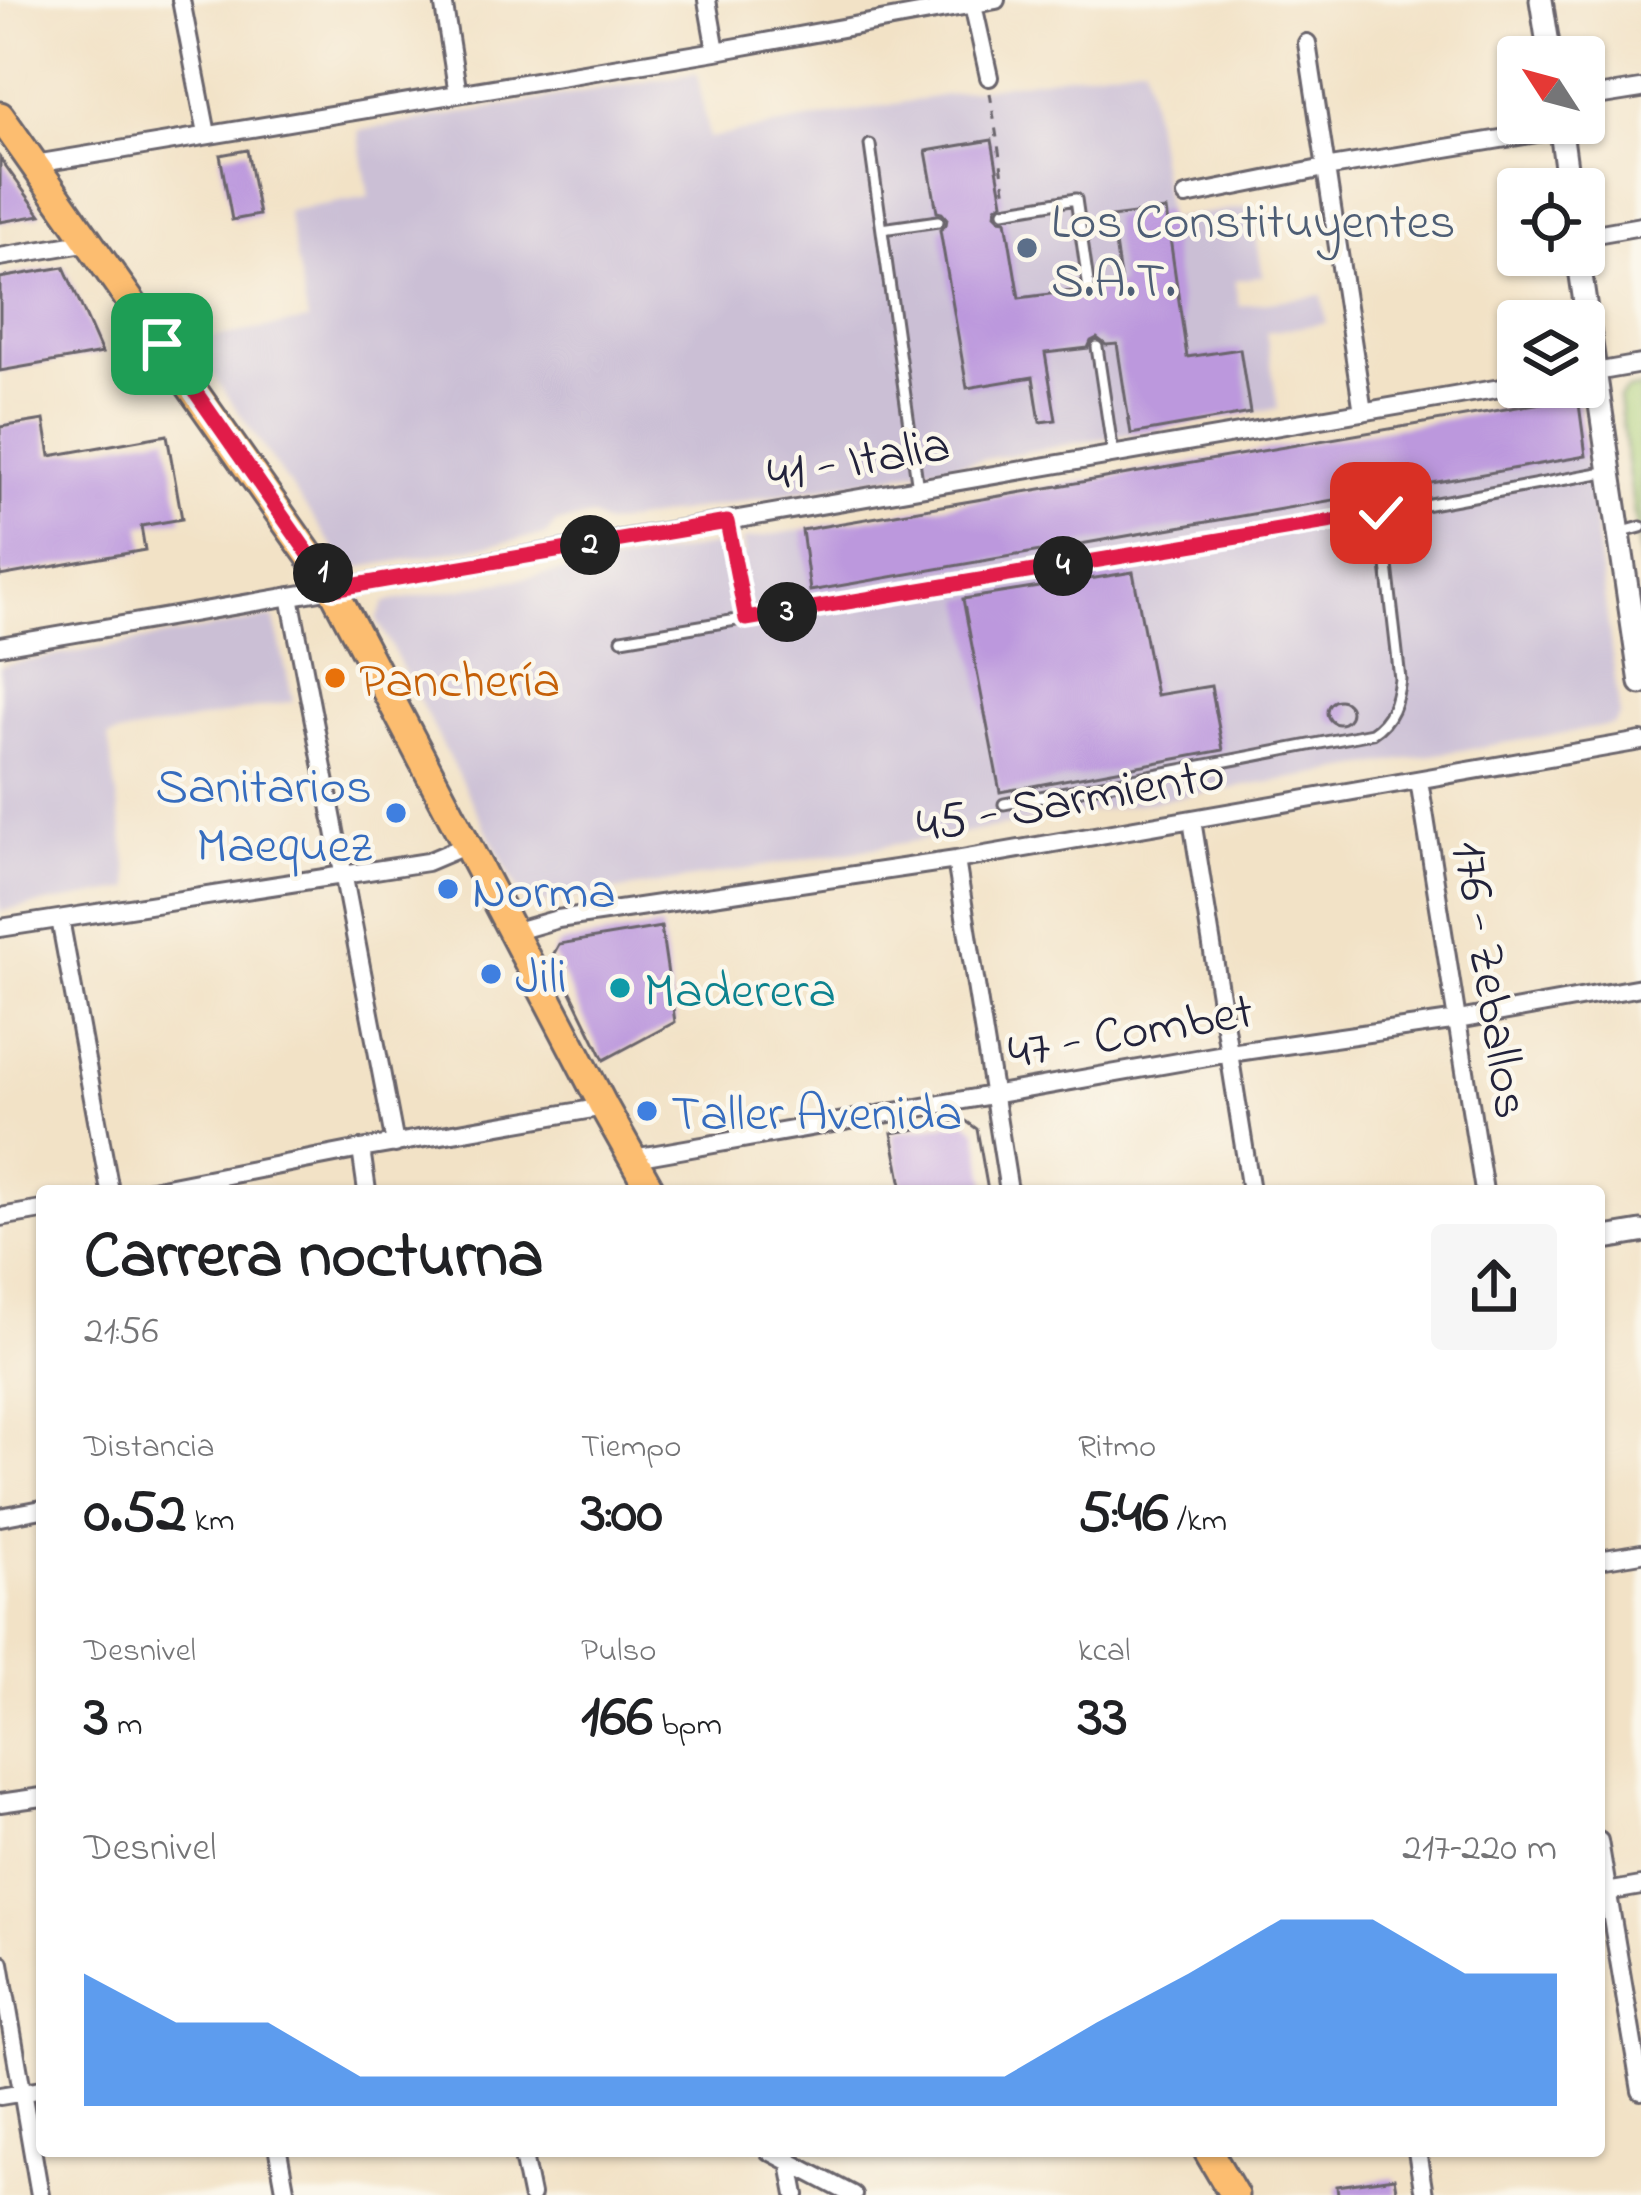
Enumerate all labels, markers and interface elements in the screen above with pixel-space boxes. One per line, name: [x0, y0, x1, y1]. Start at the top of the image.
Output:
north arrow: [1497, 36, 1605, 144]
map controls: [1497, 36, 1605, 408]
button: locate: [1497, 168, 1605, 276]
place label: Los Constituyentes S.A.T.: [1051, 187, 1455, 321]
marker: Los Constituyentes S.A.T.: [1014, 235, 1040, 261]
pin: [111, 293, 213, 395]
button: layers: [1497, 300, 1605, 408]
icon: arrive: [129, 311, 195, 377]
street label: 41 - Italia: [762, 410, 956, 515]
pin: [1330, 462, 1432, 564]
icon: check: [1348, 480, 1414, 546]
pin: 2: [560, 515, 620, 575]
text: 2: [582, 521, 598, 569]
pin: 4: [1033, 536, 1093, 596]
text: 4: [1056, 542, 1070, 590]
pin: 1: [293, 543, 353, 603]
text: 1: [318, 549, 328, 597]
pin: 3: [757, 582, 817, 642]
text: 3: [780, 588, 794, 636]
place label: Panchería: [359, 646, 560, 721]
marker: Panchería: [322, 665, 348, 691]
street label: 45 - Sarmiento: [911, 738, 1231, 866]
place label: Sanitarios Maequez: [155, 752, 373, 886]
marker: Sanitarios Maequez: [383, 800, 409, 826]
street label: 176 - Zeballos: [1429, 836, 1547, 1124]
place label: Norma: [472, 857, 616, 932]
marker: Norma: [435, 876, 461, 902]
place label: Jili: [515, 942, 567, 1017]
place label: Maderera: [644, 956, 836, 1031]
marker: Jili: [478, 961, 504, 987]
marker: Maderera: [607, 975, 633, 1001]
street label: 47 - Combet: [1002, 976, 1259, 1093]
place label: Taller Avenida: [671, 1079, 962, 1154]
marker: Taller Avenida: [634, 1098, 660, 1124]
text: Carrera nocturna: [84, 1211, 544, 1307]
button: share: [1431, 1224, 1557, 1350]
text: 21:56: [84, 1304, 159, 1361]
text: Distancia: [84, 1424, 215, 1472]
text: Tiempo: [581, 1424, 681, 1472]
text: Ritmo: [1078, 1424, 1156, 1472]
text: 0.52: [84, 1472, 186, 1559]
text: 3:00: [581, 1472, 663, 1559]
text: 5:46: [1078, 1472, 1169, 1559]
text: km: [186, 1498, 235, 1546]
text: /km: [1169, 1498, 1227, 1546]
text: Desnivel: [84, 1628, 196, 1676]
text: Pulso: [581, 1628, 656, 1676]
text: kcal: [1078, 1628, 1130, 1676]
text: 3: [84, 1676, 109, 1763]
text: 166: [581, 1676, 653, 1763]
text: 33: [1078, 1676, 1128, 1763]
text: m: [109, 1702, 143, 1750]
text: bpm: [653, 1702, 722, 1750]
text: Desnivel: [84, 1821, 216, 1878]
text: 217–220 m: [1402, 1821, 1557, 1878]

